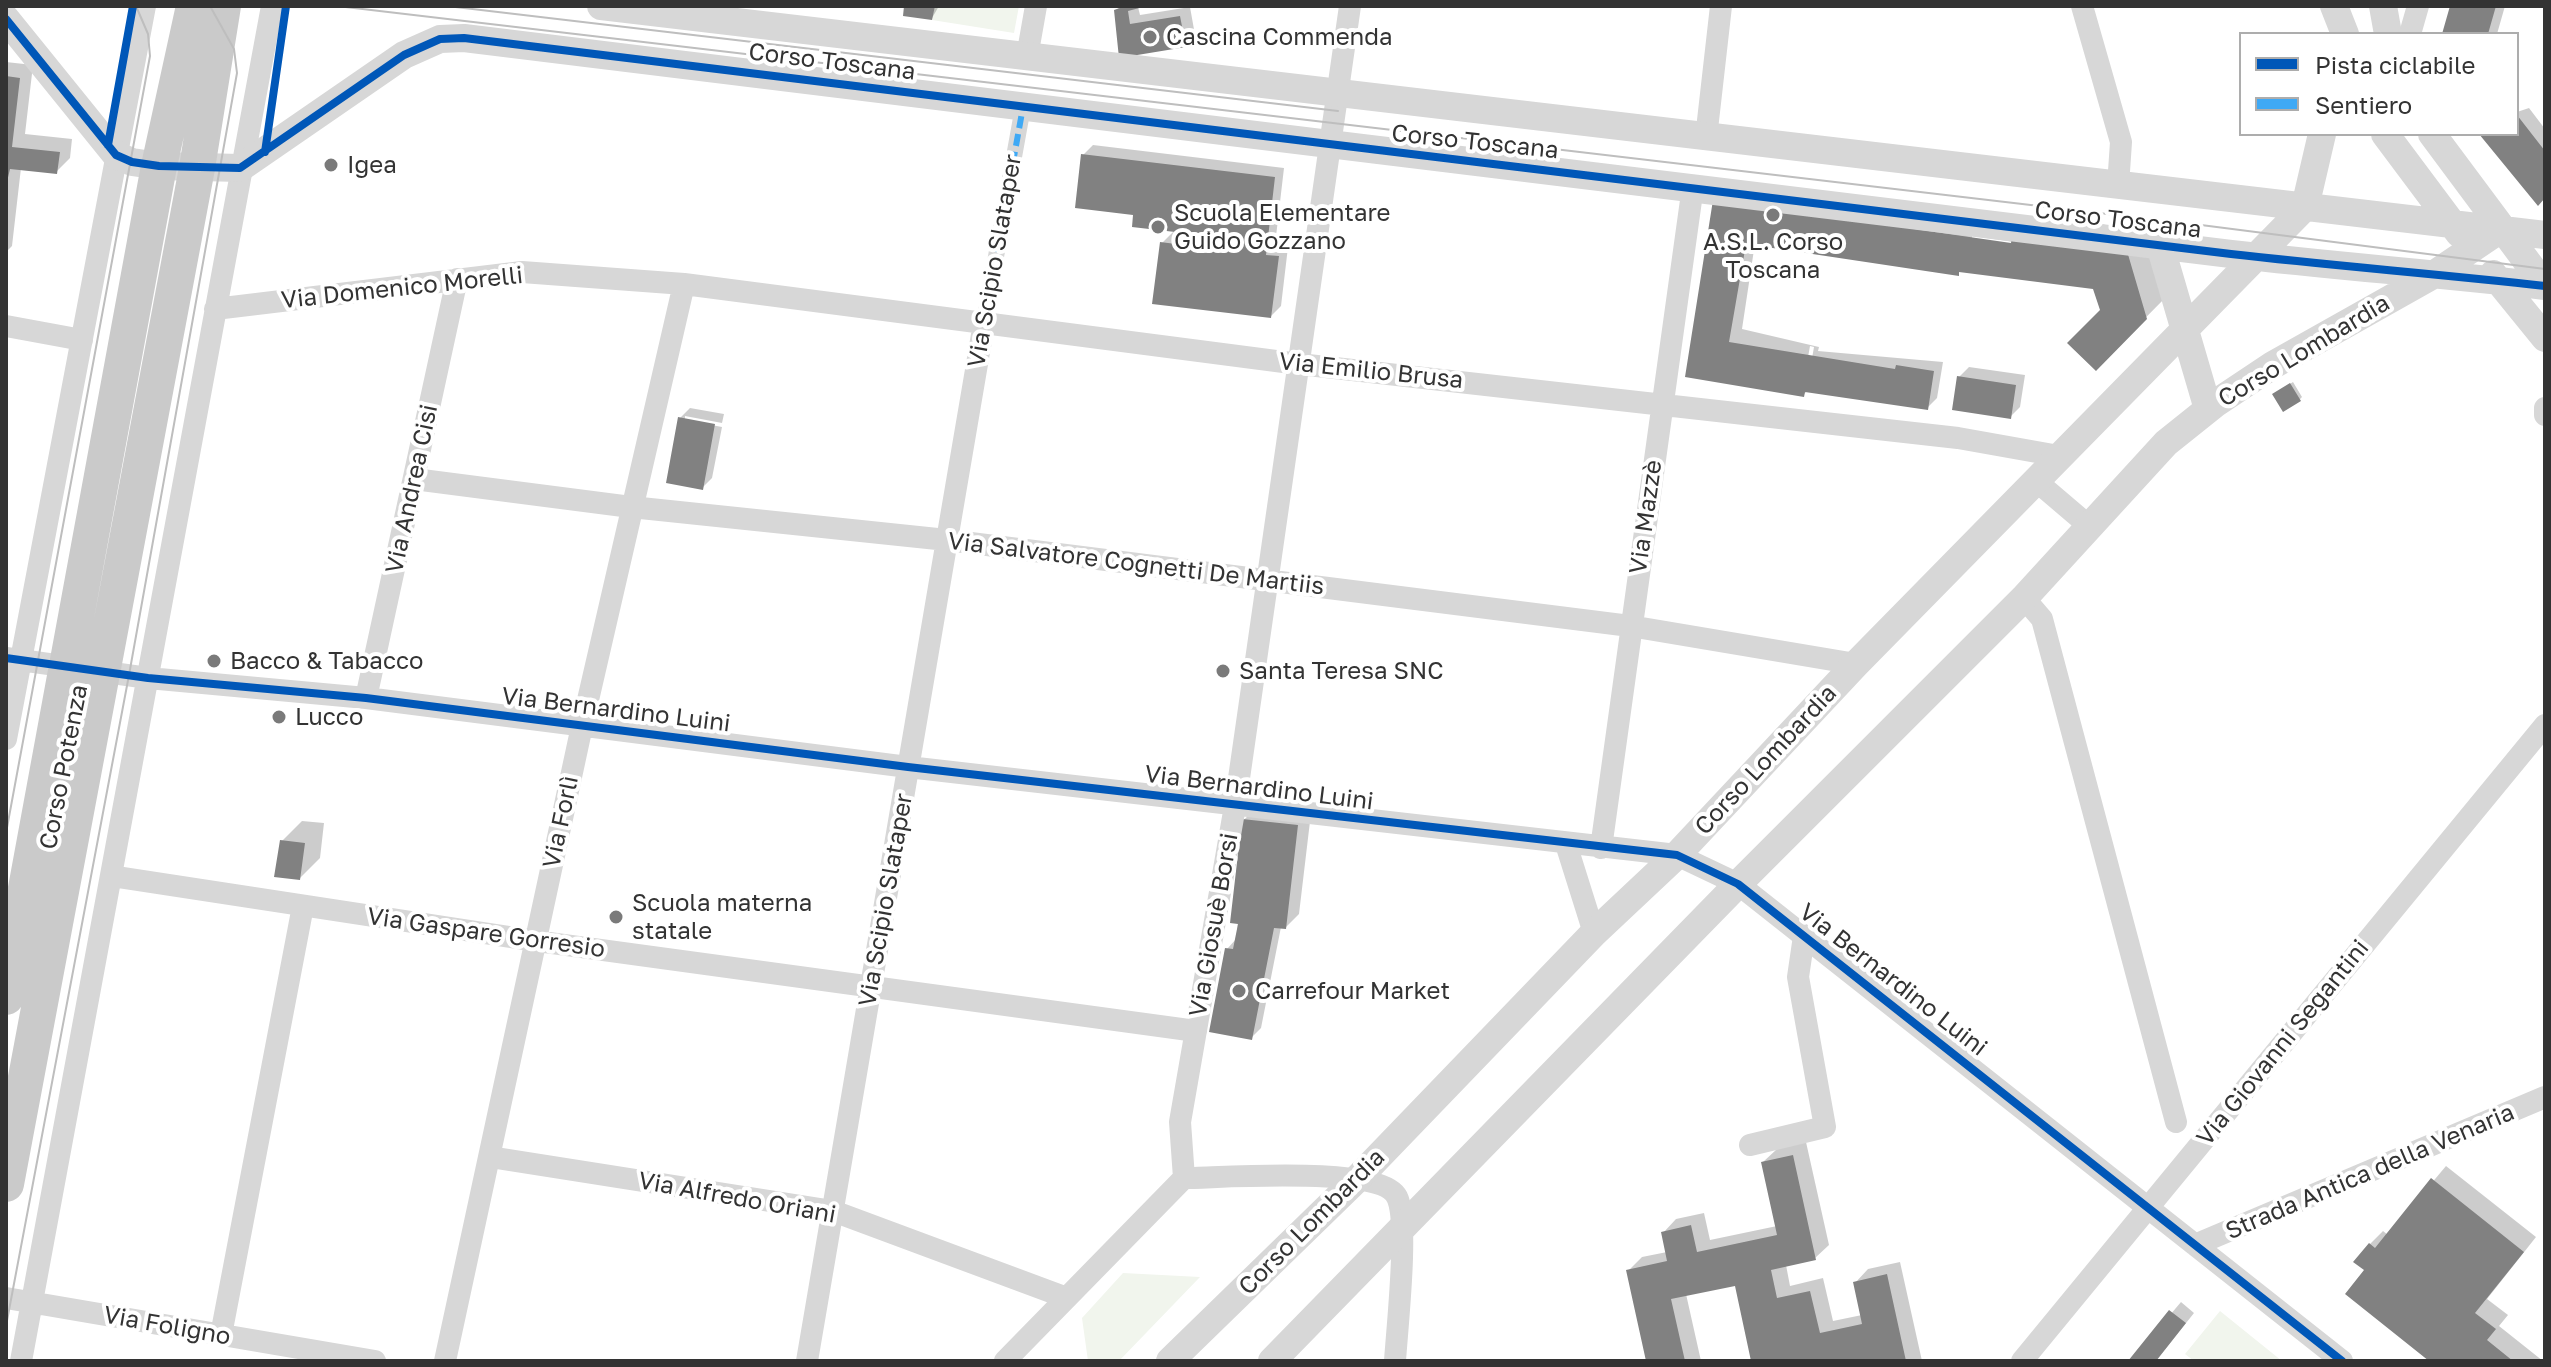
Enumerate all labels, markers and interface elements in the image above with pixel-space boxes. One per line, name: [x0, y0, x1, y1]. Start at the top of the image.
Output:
place label: Cascina Commenda: [1166, 23, 1393, 51]
marker: Cascina Commenda: [1141, 28, 1159, 46]
legend: [2239, 32, 2519, 136]
street label: Corso Toscana: [747, 37, 917, 87]
text: Pista ciclabile: [2315, 50, 2475, 79]
text: Sentiero: [2315, 90, 2412, 119]
street label: Corso Toscana: [1390, 119, 1560, 165]
place label: Igea: [347, 151, 397, 179]
street label: Via Scipio Slataper: [962, 152, 1028, 370]
marker: Igea: [322, 156, 340, 174]
street label: Corso Toscana: [2033, 195, 2203, 245]
place label: Scuola Elementare Guido Gozzano: [1174, 199, 1390, 255]
marker: A.S.L. Corso Toscana: [1764, 206, 1782, 224]
marker: Scuola Elementare Guido Gozzano: [1149, 218, 1167, 236]
place label: A.S.L. Corso Toscana: [1703, 228, 1843, 284]
street label: Via Domenico Morelli: [280, 261, 524, 315]
street label: Corso Lombardia: [2213, 289, 2395, 413]
street label: Via Emilio Brusa: [1277, 347, 1465, 395]
street label: Via Andrea Cisi: [380, 402, 444, 576]
street label: Via Mazzè: [1624, 458, 1668, 576]
street label: Via Salvatore Cognetti De Martiis: [946, 527, 1326, 601]
place label: Bacco & Tabacco: [230, 647, 423, 675]
marker: Bacco & Tabacco: [205, 652, 223, 670]
place label: Santa Teresa SNC: [1239, 657, 1443, 685]
marker: Santa Teresa SNC: [1214, 662, 1232, 680]
street label: Corso Lombardia: [1689, 679, 1843, 841]
street label: Corso Potenza: [34, 682, 94, 852]
street label: Via Bernardino Luini: [500, 682, 732, 738]
place label: Lucco: [295, 703, 363, 731]
marker: Lucco: [270, 708, 288, 726]
street label: Via Bernardino Luini: [1143, 760, 1375, 816]
street label: Via Forlì: [537, 773, 585, 871]
street label: Via Scipio Slataper: [853, 791, 919, 1009]
street label: Via Giosuè Borsi: [1184, 831, 1244, 1019]
place label: Scuola materna statale: [632, 889, 812, 945]
street label: Via Bernardino Luini: [1793, 898, 1993, 1062]
street label: Via Gaspare Gorresio: [365, 902, 607, 964]
marker: Scuola materna statale: [607, 908, 625, 926]
street label: Via Giovanni Segantini: [2191, 934, 2375, 1152]
place label: Carrefour Market: [1255, 977, 1450, 1005]
marker: Carrefour Market: [1230, 982, 1248, 1000]
street label: Strada Antica della Venaria: [2221, 1098, 2519, 1246]
street label: Corso Lombardia: [1233, 1143, 1391, 1301]
street label: Via Alfredo Oriani: [636, 1166, 838, 1230]
street label: Via Foligno: [101, 1301, 233, 1351]

